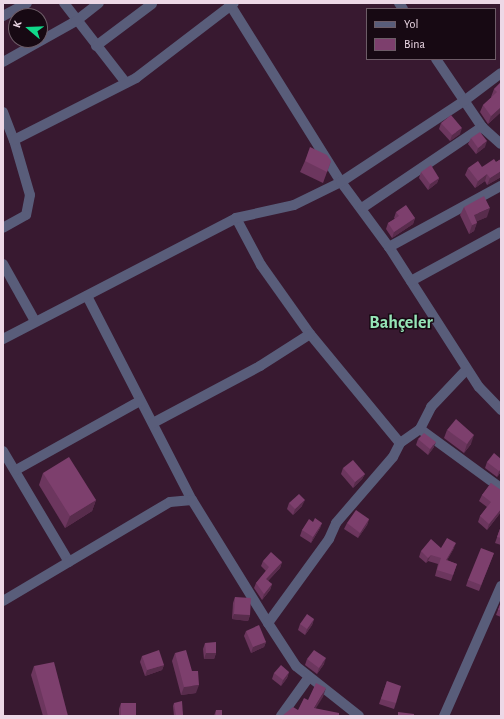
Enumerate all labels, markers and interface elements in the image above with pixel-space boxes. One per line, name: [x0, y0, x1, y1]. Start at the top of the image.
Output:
north arrow: [8, 8, 48, 48]
legend: [366, 8, 496, 60]
text: Yol: [404, 18, 418, 30]
text: K: [11, 19, 23, 29]
text: Bina: [404, 38, 425, 50]
district label: Bahçeler: [369, 312, 433, 334]

